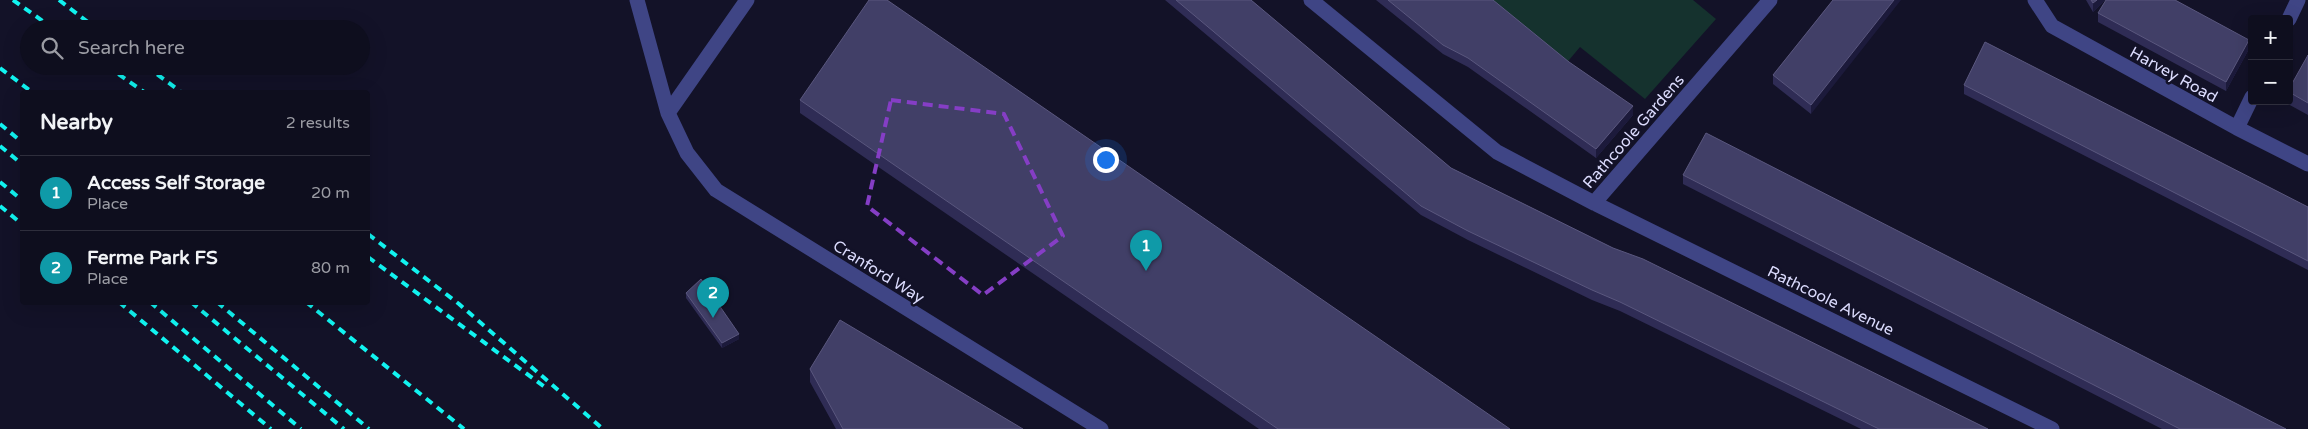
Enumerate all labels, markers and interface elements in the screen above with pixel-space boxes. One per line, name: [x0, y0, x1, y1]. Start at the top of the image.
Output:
map controls: [2248, 15, 2293, 105]
button: +: [2248, 15, 2293, 60]
search box: [20, 20, 370, 75]
icon: search: [38, 34, 66, 62]
text: Search here: [78, 37, 185, 59]
street label: Harvey Road: [2126, 42, 2221, 107]
button: −: [2248, 60, 2293, 105]
street label: Rathcoole Gardens: [1579, 70, 1689, 193]
text: Nearby: [40, 110, 113, 135]
text: 2 results: [286, 113, 350, 133]
your location: [1093, 147, 1119, 173]
text: Access Self Storage: [87, 172, 265, 194]
text: 1: [51, 183, 61, 203]
text: 20 m: [311, 183, 350, 203]
text: Place: [87, 194, 128, 214]
pin: 1: [1130, 230, 1162, 271]
street label: Cranford Way: [829, 236, 928, 308]
text: Ferme Park FS: [87, 247, 218, 269]
text: 2: [51, 258, 61, 278]
text: 80 m: [311, 258, 350, 278]
street label: Rathcoole Avenue: [1764, 262, 1897, 340]
text: Place: [87, 269, 128, 289]
pin: 2: [697, 277, 729, 318]

